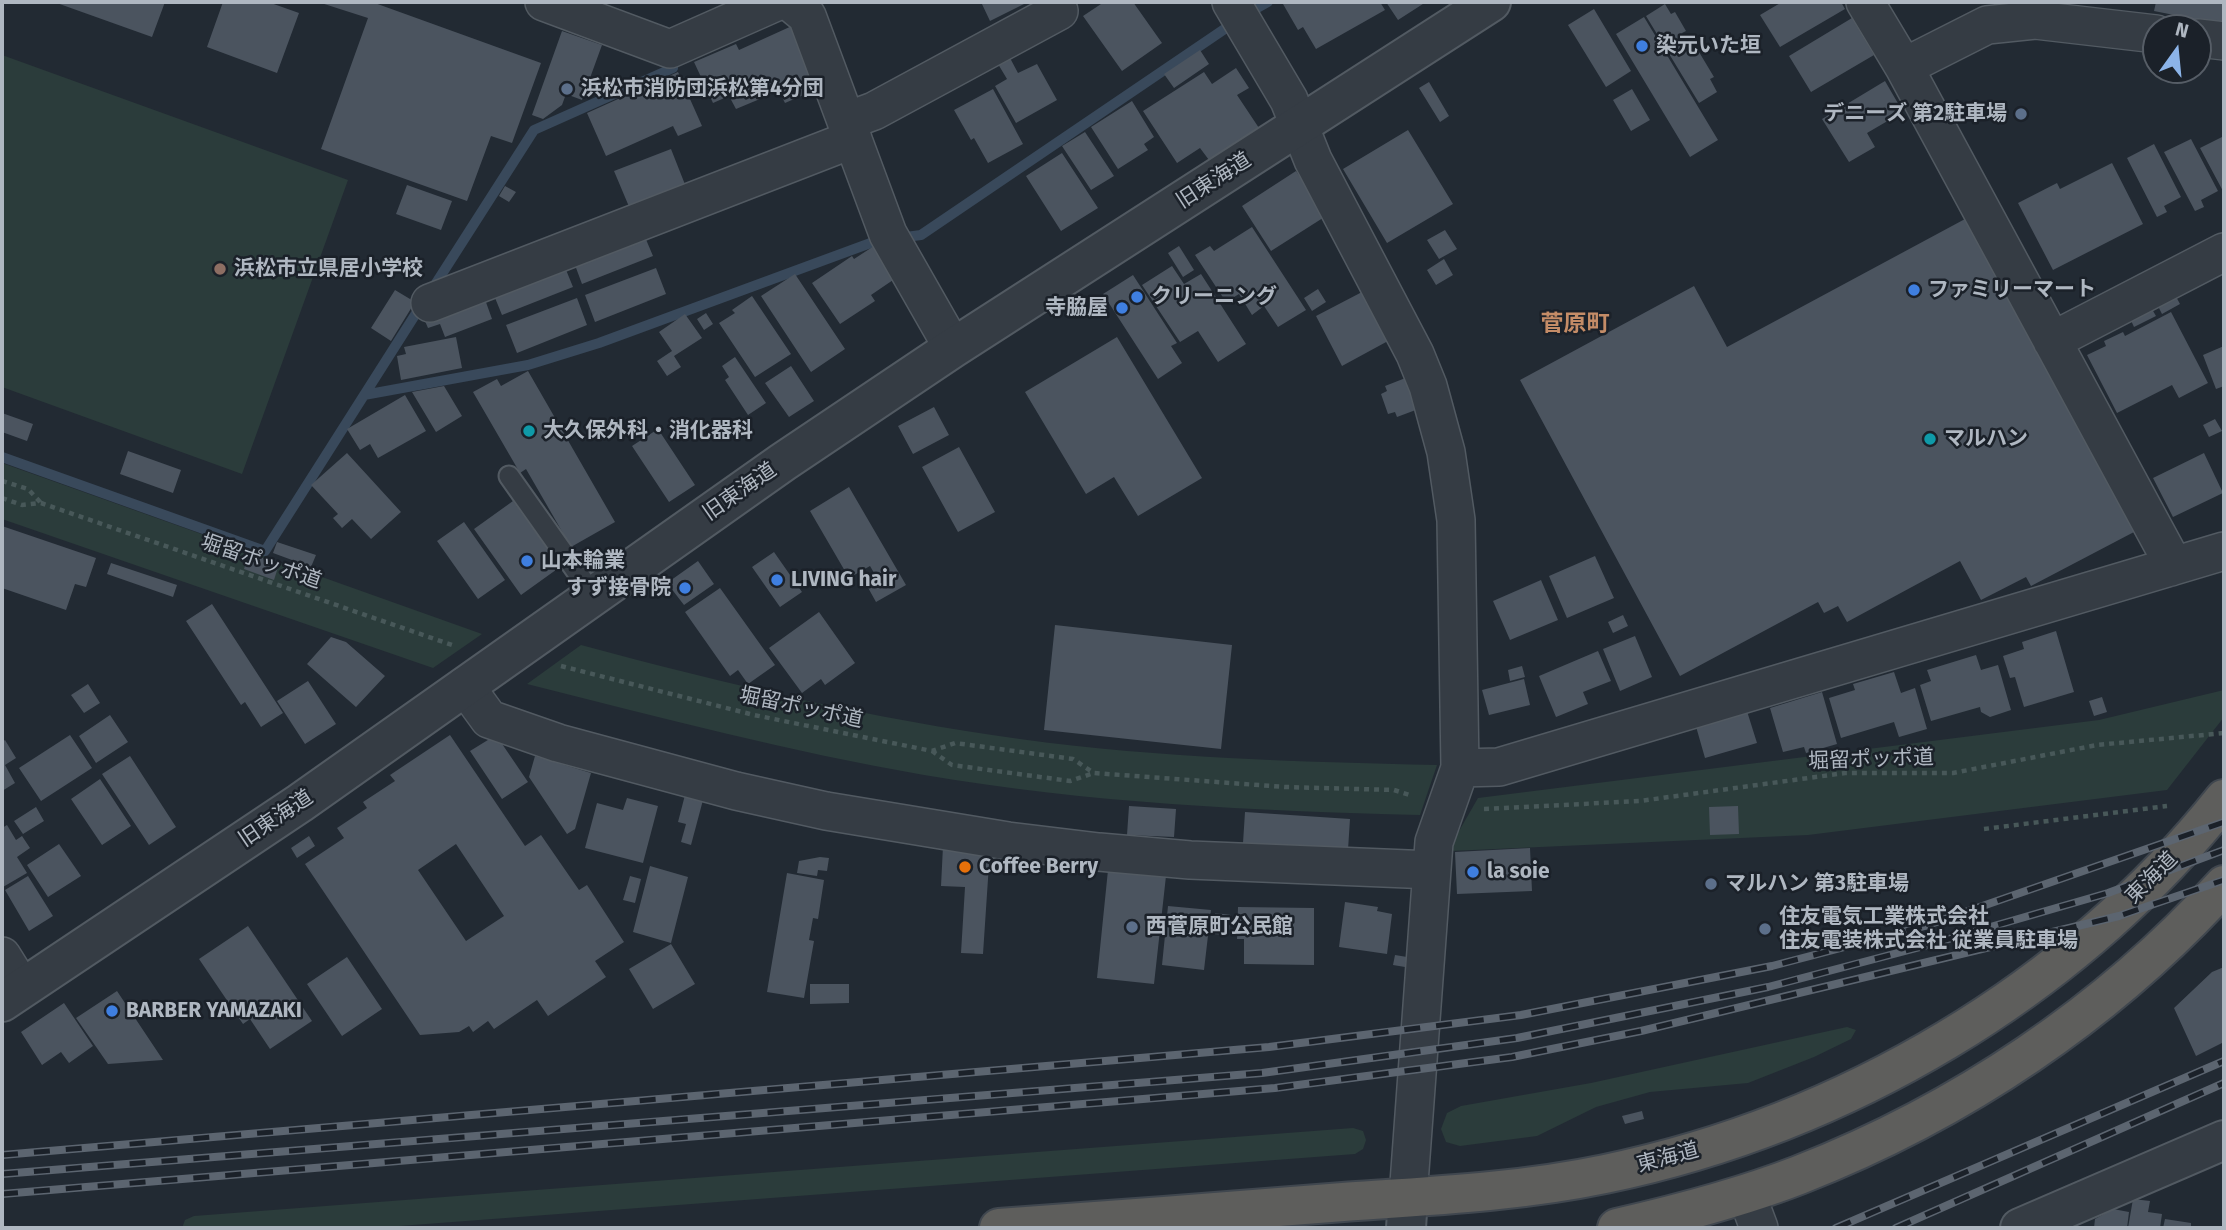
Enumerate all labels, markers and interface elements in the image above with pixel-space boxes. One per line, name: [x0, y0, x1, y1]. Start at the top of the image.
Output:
north arrow: [2142, 14, 2212, 84]
text: N: [2173, 17, 2191, 43]
place label: 染元いた垣: [1656, 33, 1761, 59]
marker: 染元いた垣: [1634, 38, 1650, 54]
place label: 浜松市消防団浜松第4分団: [581, 76, 824, 102]
marker: 浜松市消防団浜松第4分団: [559, 81, 575, 97]
place label: デニーズ 第2駐車場: [1823, 101, 2007, 127]
marker: デニーズ 第2駐車場: [2013, 106, 2029, 122]
street label: 旧東海道: [1172, 148, 1256, 214]
place label: 浜松市立県居小学校: [234, 256, 423, 282]
marker: 浜松市立県居小学校: [212, 261, 228, 277]
place label: ファミリーマート: [1928, 277, 2096, 303]
marker: ファミリーマート: [1906, 282, 1922, 298]
place label: クリーニング: [1151, 284, 1277, 310]
marker: クリーニング: [1129, 289, 1145, 305]
place label: 寺脇屋: [1045, 295, 1108, 321]
marker: 寺脇屋: [1114, 300, 1130, 316]
district label: 菅原町: [1541, 311, 1609, 339]
place label: 大久保外科・消化器科: [543, 418, 753, 444]
marker: 大久保外科・消化器科: [521, 423, 537, 439]
place label: マルハン: [1944, 426, 2028, 452]
marker: マルハン: [1922, 431, 1938, 447]
street label: 旧東海道: [698, 458, 782, 526]
street label: 堀留ポッポ道: [197, 530, 325, 594]
place label: 山本輪業: [541, 548, 625, 574]
marker: 山本輪業: [519, 553, 535, 569]
place label: LIVING hair: [791, 567, 896, 593]
marker: LIVING hair: [769, 572, 785, 588]
place label: すず接骨院: [566, 575, 671, 601]
marker: すず接骨院: [677, 580, 693, 596]
street label: 堀留ポッポ道: [737, 683, 865, 733]
street label: 堀留ポッポ道: [1808, 745, 1934, 775]
street label: 旧東海道: [234, 785, 318, 853]
street label: 東海道: [2121, 847, 2183, 909]
place label: Coffee Berry: [979, 854, 1098, 880]
marker: Coffee Berry: [957, 859, 973, 875]
place label: la soie: [1487, 859, 1550, 885]
marker: la soie: [1465, 864, 1481, 880]
place label: マルハン 第3駐車場: [1725, 871, 1909, 897]
marker: マルハン 第3駐車場: [1703, 876, 1719, 892]
place label: 住友電気工業株式会社 住友電装株式会社 従業員駐車場: [1779, 904, 2078, 954]
place label: 西菅原町公民館: [1146, 914, 1293, 940]
marker: 西菅原町公民館: [1124, 919, 1140, 935]
marker: 住友電気工業株式会社 住友電装株式会社 従業員駐車場: [1757, 921, 1773, 937]
place label: BARBER YAMAZAKI: [126, 998, 302, 1024]
marker: BARBER YAMAZAKI: [104, 1003, 120, 1019]
street label: 東海道: [1634, 1138, 1702, 1178]

